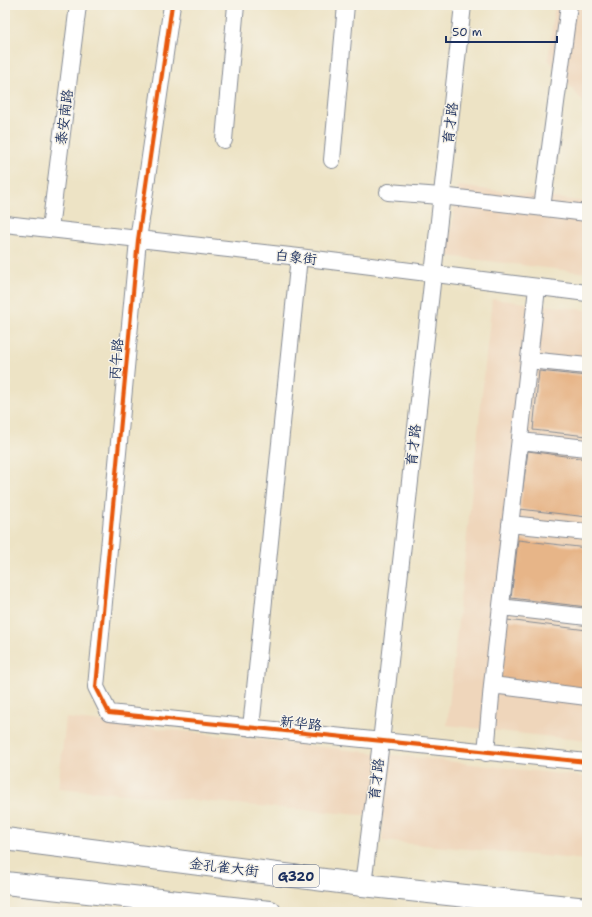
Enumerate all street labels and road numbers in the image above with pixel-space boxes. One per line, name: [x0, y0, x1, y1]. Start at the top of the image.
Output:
street label: 泰安南路: [52, 88, 76, 146]
street label: 育才路: [439, 101, 461, 145]
street label: 白象街: [274, 246, 318, 268]
street label: 丙午路: [105, 337, 127, 381]
street label: 育才路: [402, 423, 424, 467]
street label: 新华路: [279, 712, 323, 734]
street label: 育才路: [365, 757, 387, 801]
street label: 金孔雀大街: [188, 854, 260, 880]
road number: G320: [273, 865, 319, 887]

